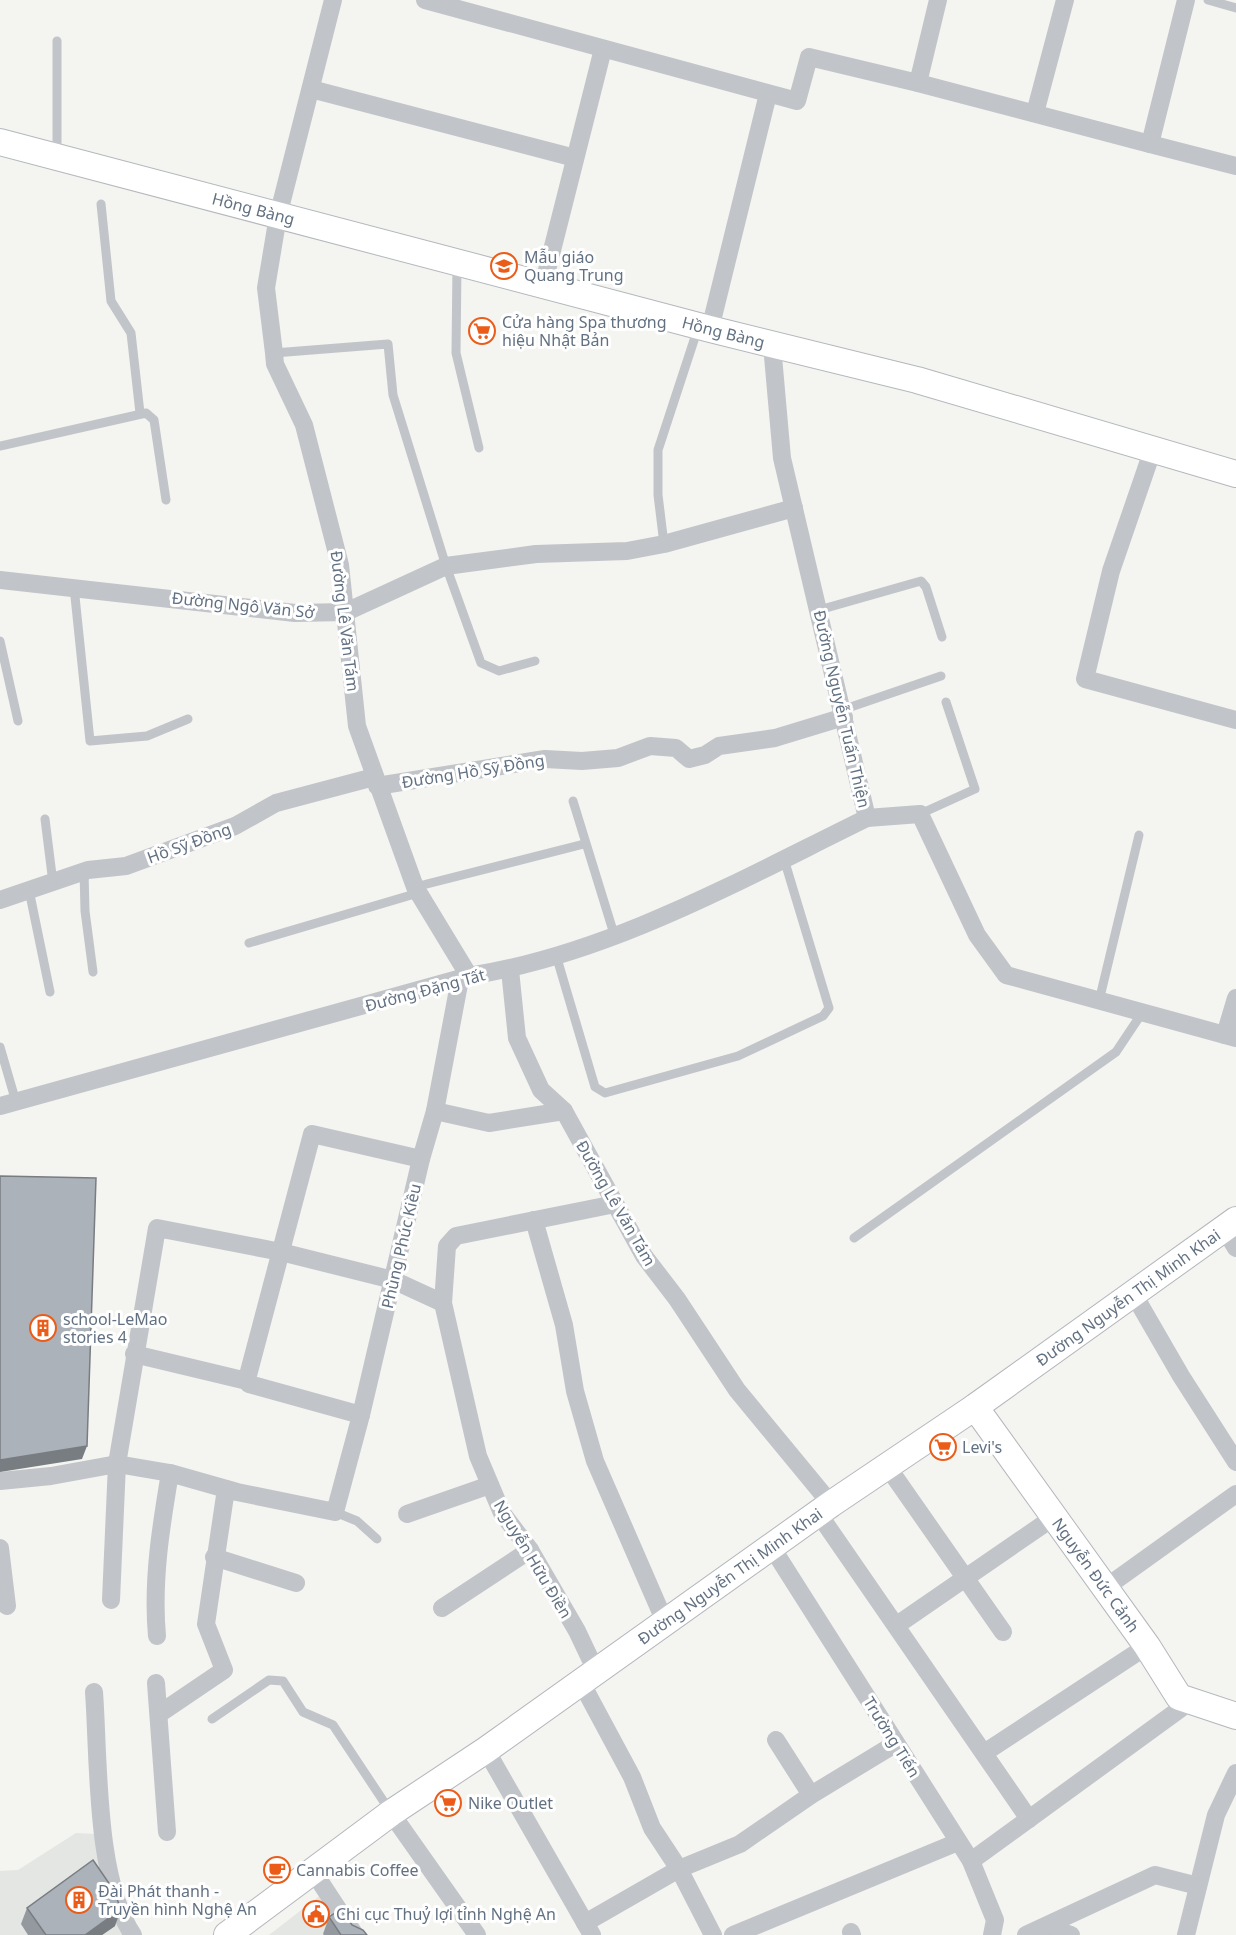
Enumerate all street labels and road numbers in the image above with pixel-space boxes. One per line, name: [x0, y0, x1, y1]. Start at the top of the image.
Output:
street label: Hồng Bàng: [210, 187, 297, 230]
street label: Hồng Bàng: [680, 311, 767, 353]
street label: Đường Lê Văn Tám: [325, 549, 365, 693]
street label: Đường Ngô Văn Sở: [171, 587, 316, 624]
street label: Đường Nguyễn Tuấn Thiện: [809, 608, 875, 810]
street label: Đường Hồ Sỹ Đồng: [400, 749, 546, 793]
street label: Hồ Sỹ Đồng: [144, 818, 234, 868]
street label: Đường Đặng Tất: [363, 963, 488, 1017]
street label: Đường Lê Văn Tám: [571, 1136, 661, 1270]
street label: Phùng Phúc Kiều: [376, 1181, 426, 1311]
street label: Đường Nguyễn Thị Minh Khai: [1031, 1224, 1225, 1371]
street label: Nguyễn Hữu Điền: [489, 1496, 577, 1622]
street label: Đường Nguyễn Thị Minh Khai: [633, 1503, 827, 1649]
street label: Nguyễn Đức Cảnh: [1047, 1513, 1145, 1637]
street label: Trường Tiến: [859, 1693, 925, 1781]

